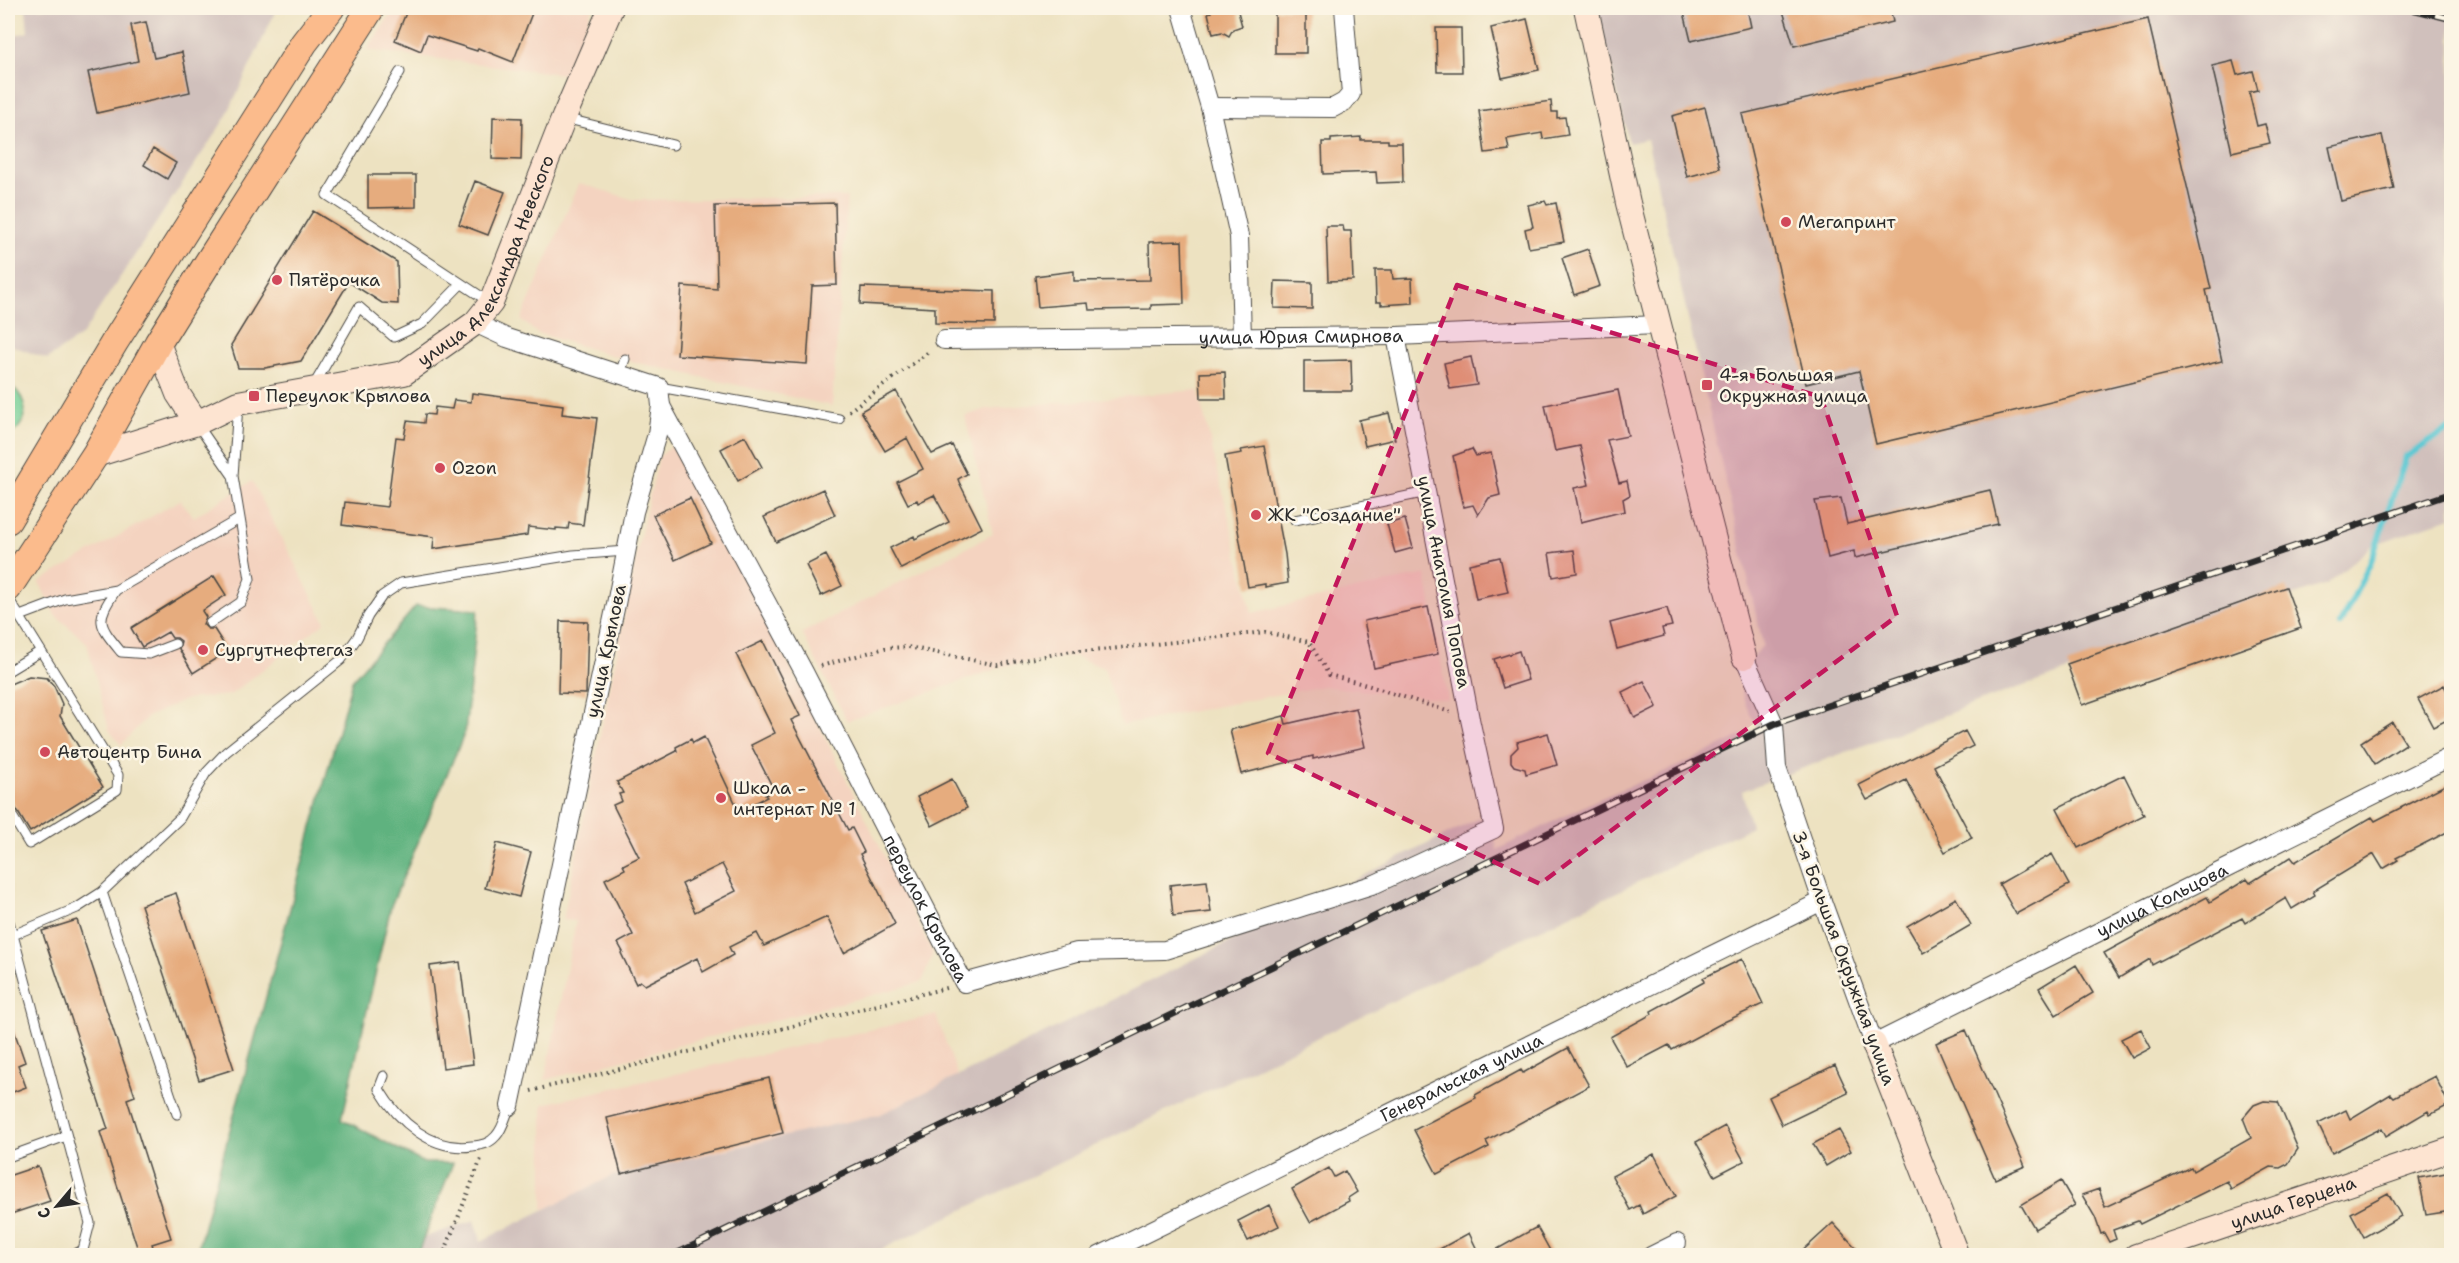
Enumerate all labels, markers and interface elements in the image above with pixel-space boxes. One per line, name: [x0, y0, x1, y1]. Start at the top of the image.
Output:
street label: улица Александра Невского: [413, 151, 560, 372]
place label: Мегапринт: [1798, 210, 1896, 234]
marker: Мегапринт: [1779, 215, 1793, 229]
place label: Пятёрочка: [289, 268, 380, 292]
marker: Пятёрочка: [270, 273, 284, 287]
street label: улица Юрия Смирнова: [1199, 324, 1404, 350]
place label: 4-я Большая Окружная улица: [1719, 363, 1868, 408]
marker: 4-я Большая Окружная улица: [1700, 378, 1714, 392]
place label: Переулок Крылова: [266, 384, 431, 408]
marker: Переулок Крылова: [247, 389, 261, 403]
place label: Ozon: [452, 456, 497, 480]
marker: Ozon: [433, 461, 447, 475]
street label: улица Анатолия Попова: [1412, 474, 1476, 690]
place label: ЖК "Создание": [1268, 503, 1401, 527]
marker: ЖК "Создание": [1249, 508, 1263, 522]
street label: улица Крылова: [580, 582, 632, 720]
place label: Сургутнефтегаз: [215, 638, 353, 662]
marker: Сургутнефтегаз: [196, 643, 210, 657]
place label: Автоцентр Бина: [57, 740, 201, 764]
marker: Автоцентр Бина: [38, 745, 52, 759]
place label: Школа - интернат № 1: [733, 776, 856, 821]
marker: Школа - интернат № 1: [714, 791, 728, 805]
street label: 3-я Большая Окружная улица: [1787, 827, 1901, 1089]
street label: переулок Крылова: [878, 831, 974, 987]
street label: улица Кольцова: [2092, 858, 2232, 943]
street label: Генеральская улица: [1376, 1028, 1547, 1128]
street label: улица Герцена: [2227, 1170, 2359, 1235]
north arrow: [27, 1176, 87, 1236]
text: С: [33, 1203, 56, 1222]

